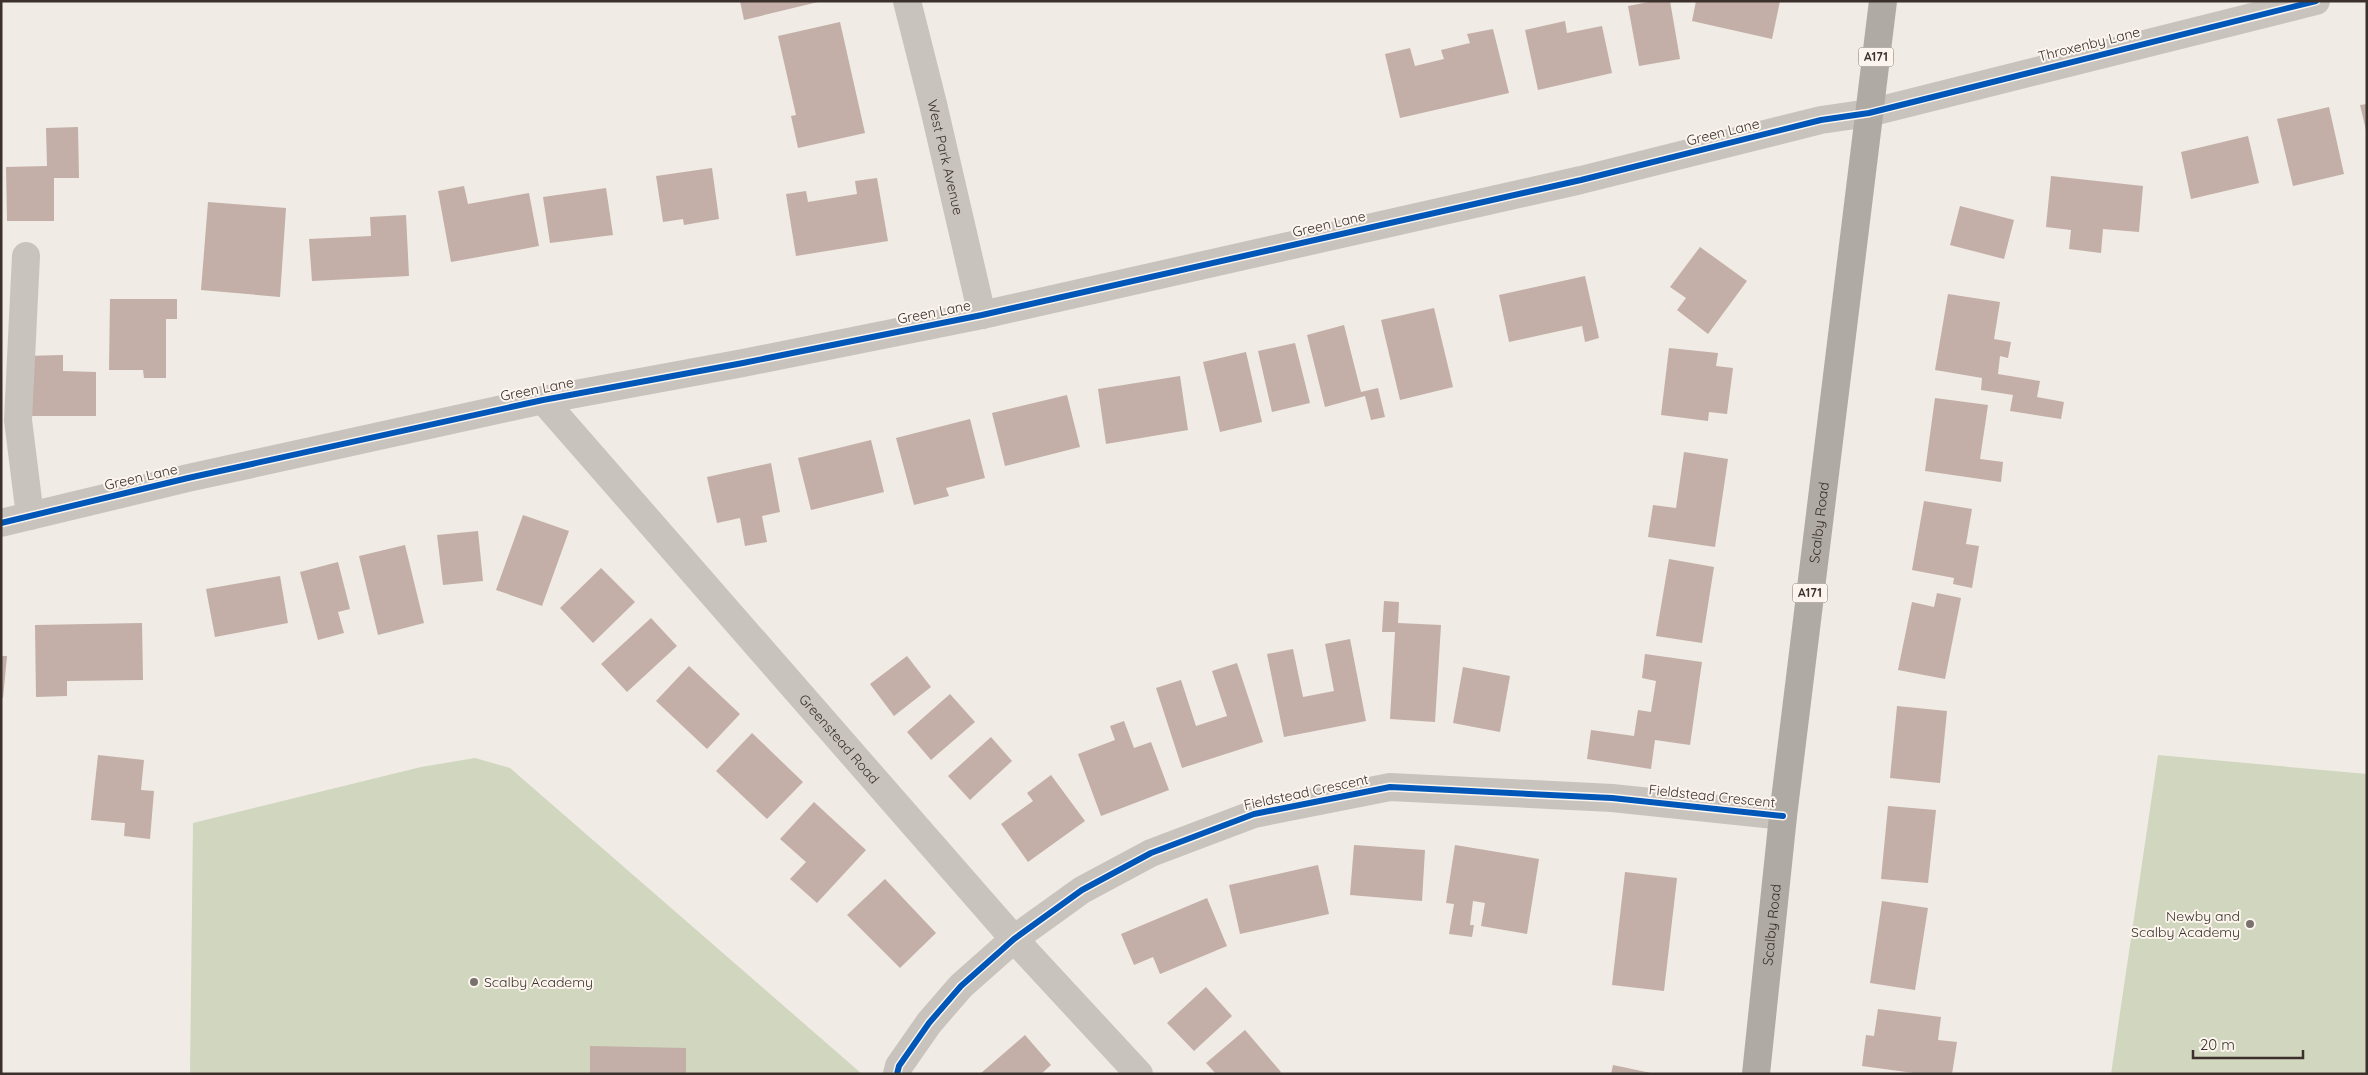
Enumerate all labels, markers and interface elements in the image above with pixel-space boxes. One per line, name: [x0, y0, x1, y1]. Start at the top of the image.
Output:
street label: Throxenby Lane: [2036, 23, 2142, 65]
road number: A171: [1858, 48, 1894, 66]
street label: West Park Avenue: [923, 98, 967, 217]
street label: Green Lane: [1685, 114, 1761, 150]
street label: Green Lane: [1291, 207, 1367, 241]
street label: Green Lane: [896, 296, 972, 328]
street label: Green Lane: [499, 373, 575, 405]
street label: Green Lane: [103, 460, 179, 494]
street label: Scalby Road: [1805, 481, 1833, 564]
road number: A171: [1792, 584, 1828, 602]
street label: Greenstead Road: [795, 690, 883, 788]
street label: Fieldstead Crescent: [1242, 770, 1370, 814]
street label: Fieldstead Crescent: [1648, 780, 1776, 812]
street label: Scalby Road: [1758, 883, 1785, 966]
place label: Newby and Scalby Academy: [2131, 907, 2240, 941]
marker: Newby and Scalby Academy: [2244, 918, 2256, 930]
place label: Scalby Academy: [484, 973, 593, 991]
marker: Scalby Academy: [468, 976, 480, 988]
scale bar: [2193, 1028, 2303, 1060]
text: 20 m: [2200, 1035, 2235, 1054]

